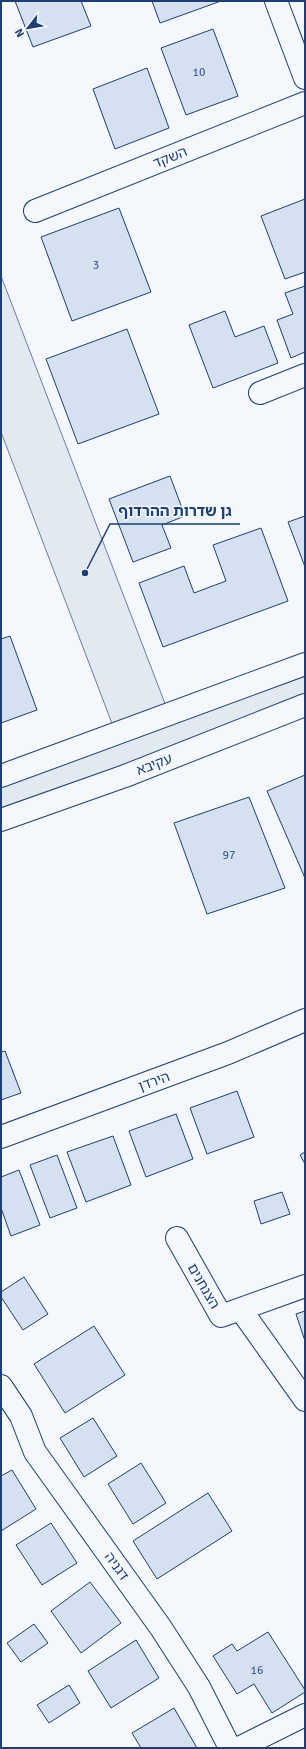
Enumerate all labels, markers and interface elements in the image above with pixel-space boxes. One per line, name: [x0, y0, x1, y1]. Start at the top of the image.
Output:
north arrow: [8, 8, 48, 48]
text: N: [12, 26, 27, 40]
house number: 10: [193, 65, 205, 80]
street label: השקד: [151, 143, 190, 172]
house number: 3: [93, 258, 99, 273]
callout: גן שדרות ההרדוף: [110, 497, 240, 524]
text: גן שדרות ההרדוף: [118, 502, 232, 520]
street label: עקיבא: [134, 750, 175, 779]
house number: 97: [223, 848, 235, 863]
street label: הירדן: [136, 1068, 172, 1095]
street label: הצנחנים: [184, 1261, 223, 1312]
street label: דגניה: [101, 1549, 133, 1584]
house number: 16: [251, 1663, 263, 1678]

